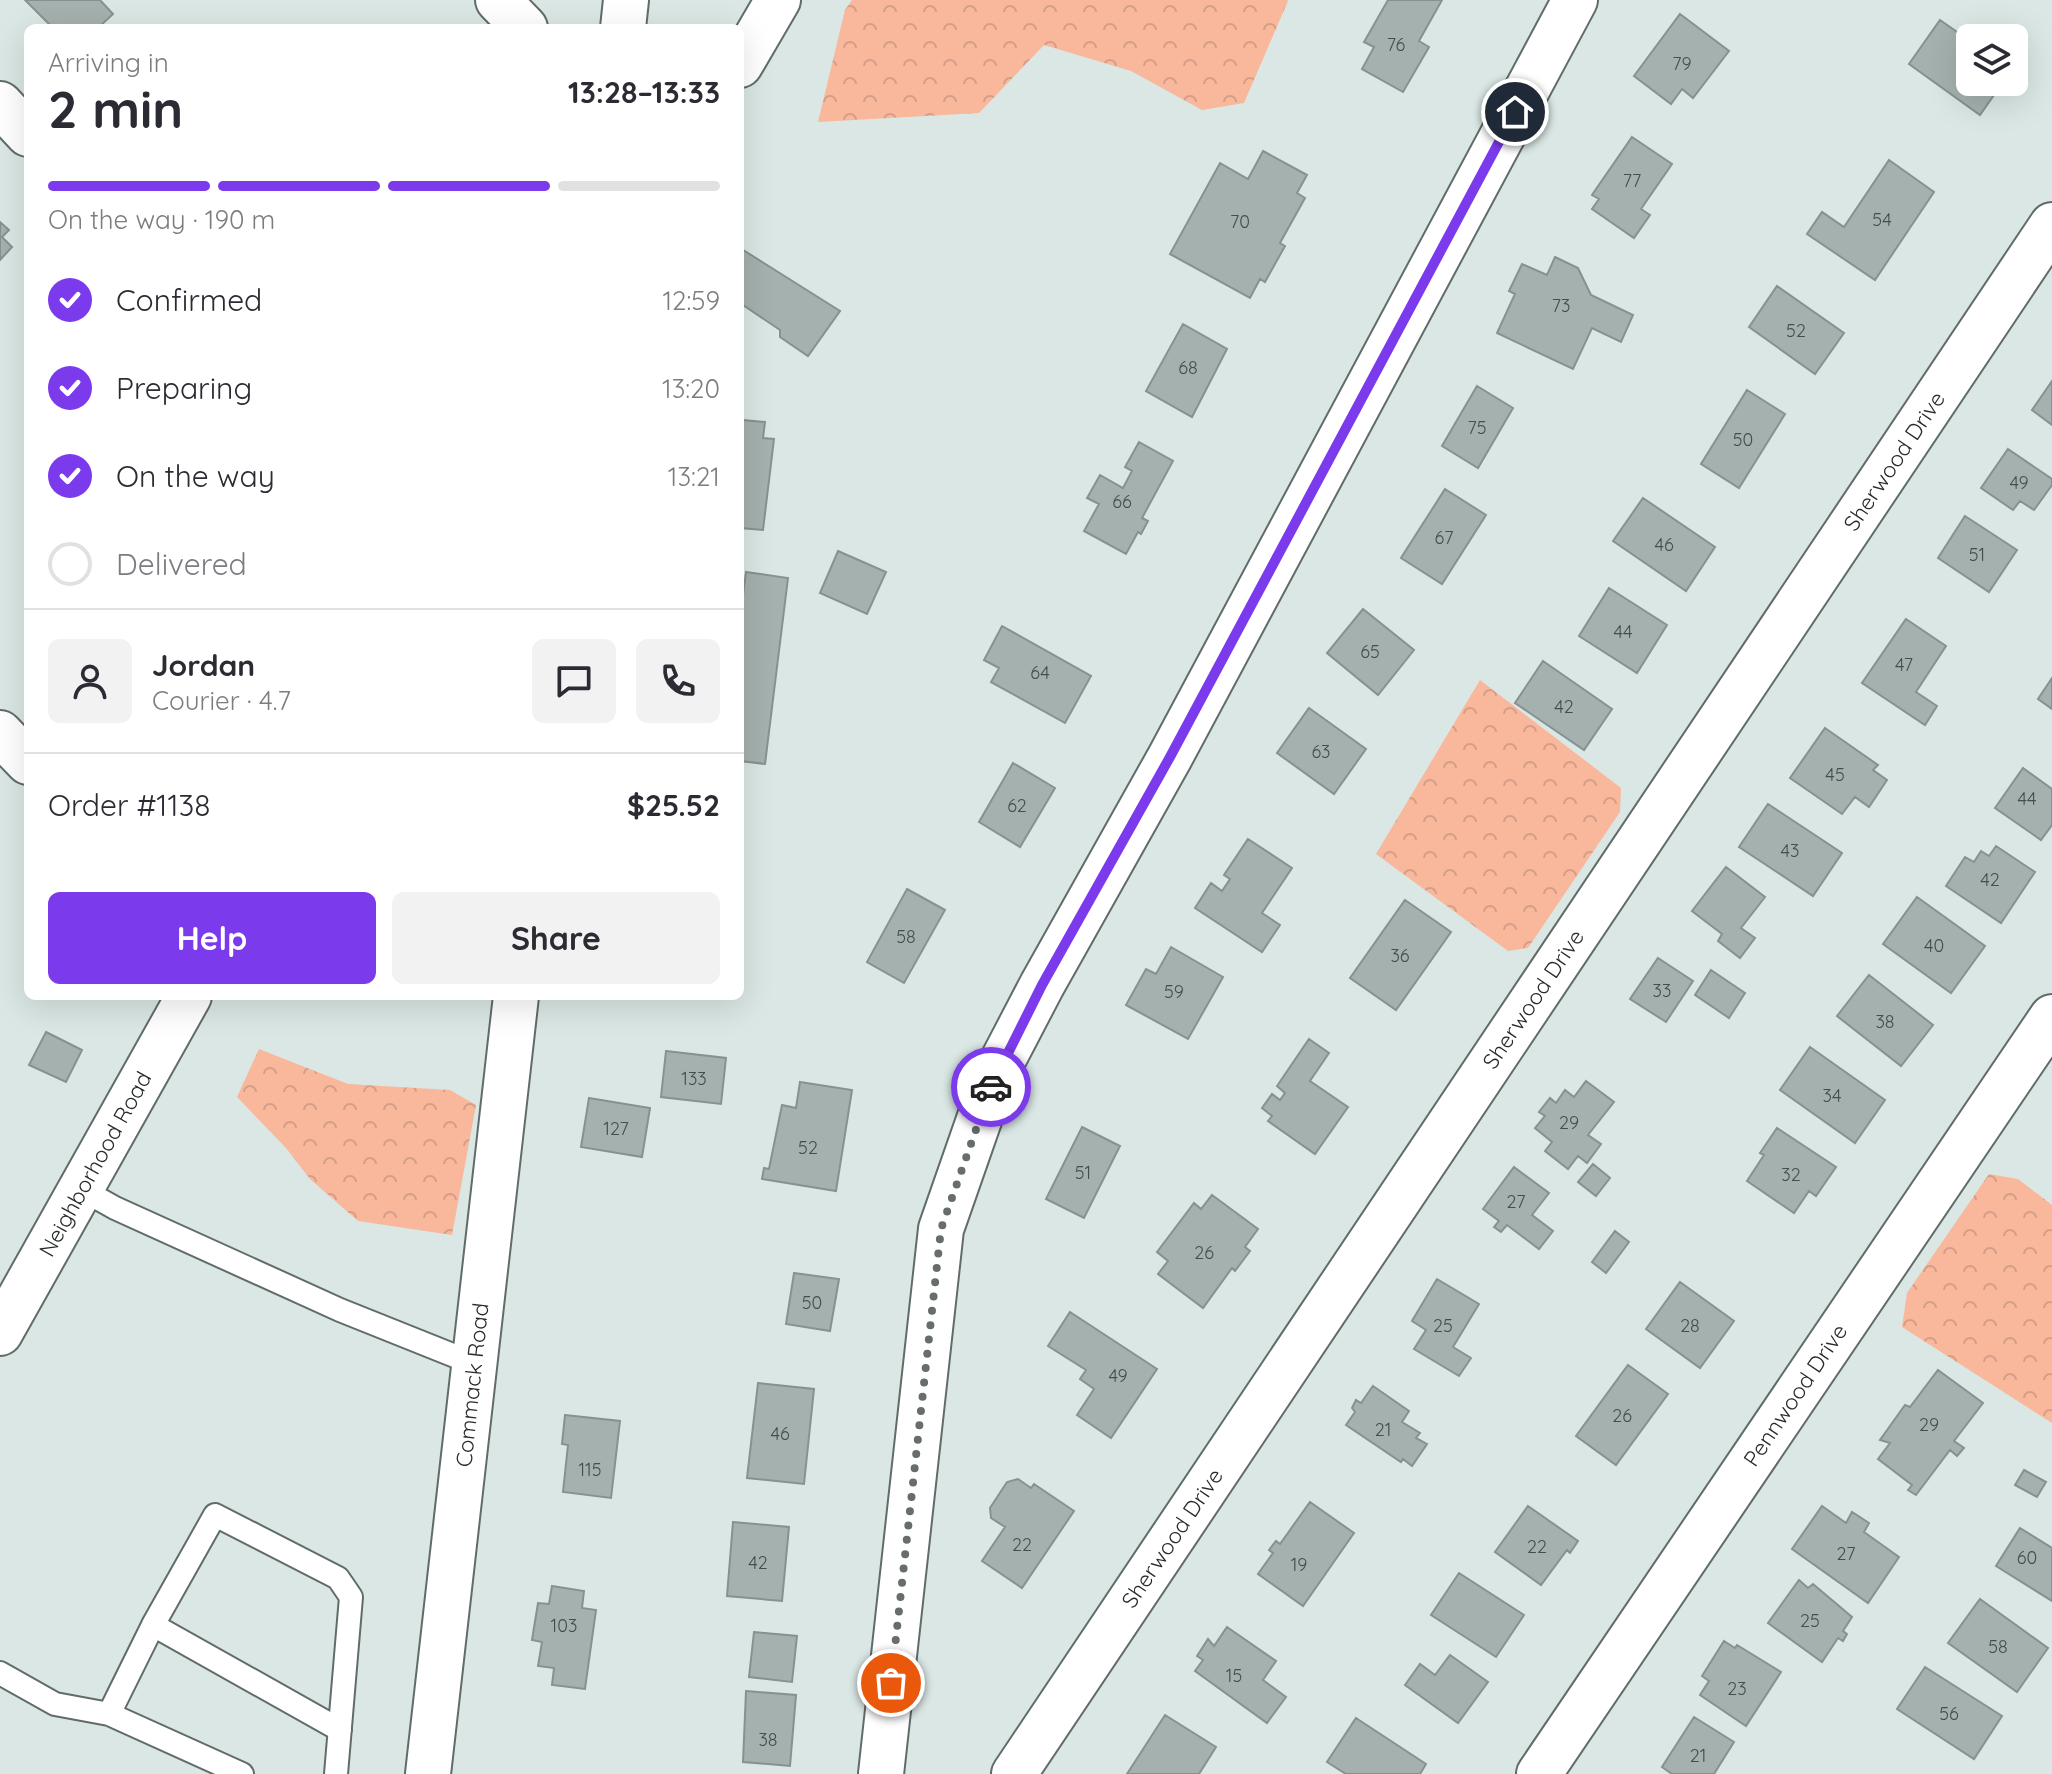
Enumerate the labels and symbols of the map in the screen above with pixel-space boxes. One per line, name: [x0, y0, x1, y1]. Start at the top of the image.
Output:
house number: 76: [1387, 33, 1405, 56]
house number: 79: [1672, 52, 1692, 75]
pin: [1481, 78, 1549, 146]
house number: 77: [1623, 169, 1641, 192]
house number: 54: [1872, 208, 1892, 231]
house number: 70: [1230, 210, 1250, 233]
house number: 73: [1552, 294, 1570, 317]
house number: 52: [1786, 319, 1806, 342]
house number: 68: [1178, 356, 1198, 379]
street label: Sherwood Drive: [1837, 386, 1951, 536]
house number: 75: [1467, 416, 1487, 439]
house number: 50: [1733, 428, 1753, 451]
house number: 49: [2009, 471, 2029, 494]
house number: 66: [1112, 490, 1132, 513]
house number: 67: [1435, 526, 1453, 549]
house number: 46: [1654, 533, 1674, 556]
house number: 51: [1969, 543, 1985, 566]
house number: 44: [1614, 620, 1632, 643]
house number: 65: [1360, 640, 1380, 663]
house number: 47: [1895, 653, 1913, 676]
house number: 64: [1030, 661, 1050, 684]
house number: 42: [1554, 695, 1574, 718]
house number: 63: [1311, 740, 1331, 763]
house number: 45: [1825, 763, 1845, 786]
house number: 44: [2018, 787, 2036, 810]
house number: 62: [1007, 794, 1027, 817]
house number: 43: [1781, 839, 1799, 862]
house number: 42: [1980, 868, 2000, 891]
street label: Sherwood Drive: [1476, 924, 1590, 1074]
house number: 58: [896, 925, 916, 948]
house number: 40: [1924, 934, 1944, 957]
house number: 36: [1390, 944, 1410, 967]
house number: 33: [1653, 979, 1671, 1002]
house number: 59: [1164, 980, 1184, 1003]
house number: 38: [1875, 1010, 1895, 1033]
courier: [951, 1047, 1031, 1127]
street label: Neighborhood Road: [32, 1066, 158, 1262]
house number: 133: [681, 1067, 707, 1090]
house number: 34: [1823, 1084, 1841, 1107]
house number: 29: [1559, 1111, 1579, 1134]
house number: 127: [603, 1117, 629, 1140]
house number: 52: [798, 1136, 818, 1159]
house number: 51: [1075, 1161, 1091, 1184]
house number: 32: [1781, 1163, 1801, 1186]
house number: 27: [1507, 1190, 1525, 1213]
house number: 26: [1194, 1241, 1214, 1264]
house number: 50: [802, 1291, 822, 1314]
street label: Commack Road: [449, 1302, 495, 1468]
house number: 25: [1433, 1314, 1453, 1337]
house number: 28: [1680, 1314, 1700, 1337]
street label: Pennwood Drive: [1737, 1318, 1853, 1472]
house number: 49: [1108, 1364, 1128, 1387]
house number: 26: [1612, 1404, 1632, 1427]
house number: 29: [1919, 1413, 1939, 1436]
house number: 21: [1375, 1418, 1391, 1441]
house number: 46: [770, 1422, 790, 1445]
house number: 115: [578, 1458, 602, 1481]
street label: Sherwood Drive: [1115, 1463, 1229, 1613]
house number: 22: [1012, 1533, 1032, 1556]
house number: 22: [1527, 1535, 1547, 1558]
house number: 27: [1837, 1542, 1855, 1565]
house number: 60: [2017, 1546, 2037, 1569]
house number: 42: [748, 1551, 768, 1574]
house number: 19: [1291, 1553, 1307, 1576]
house number: 25: [1800, 1609, 1820, 1632]
house number: 103: [551, 1614, 577, 1637]
house number: 58: [1988, 1635, 2008, 1658]
pin: [857, 1649, 925, 1717]
house number: 15: [1226, 1664, 1242, 1687]
house number: 23: [1727, 1677, 1747, 1700]
house number: 56: [1939, 1702, 1959, 1725]
house number: 38: [758, 1728, 778, 1751]
house number: 21: [1690, 1744, 1706, 1767]

